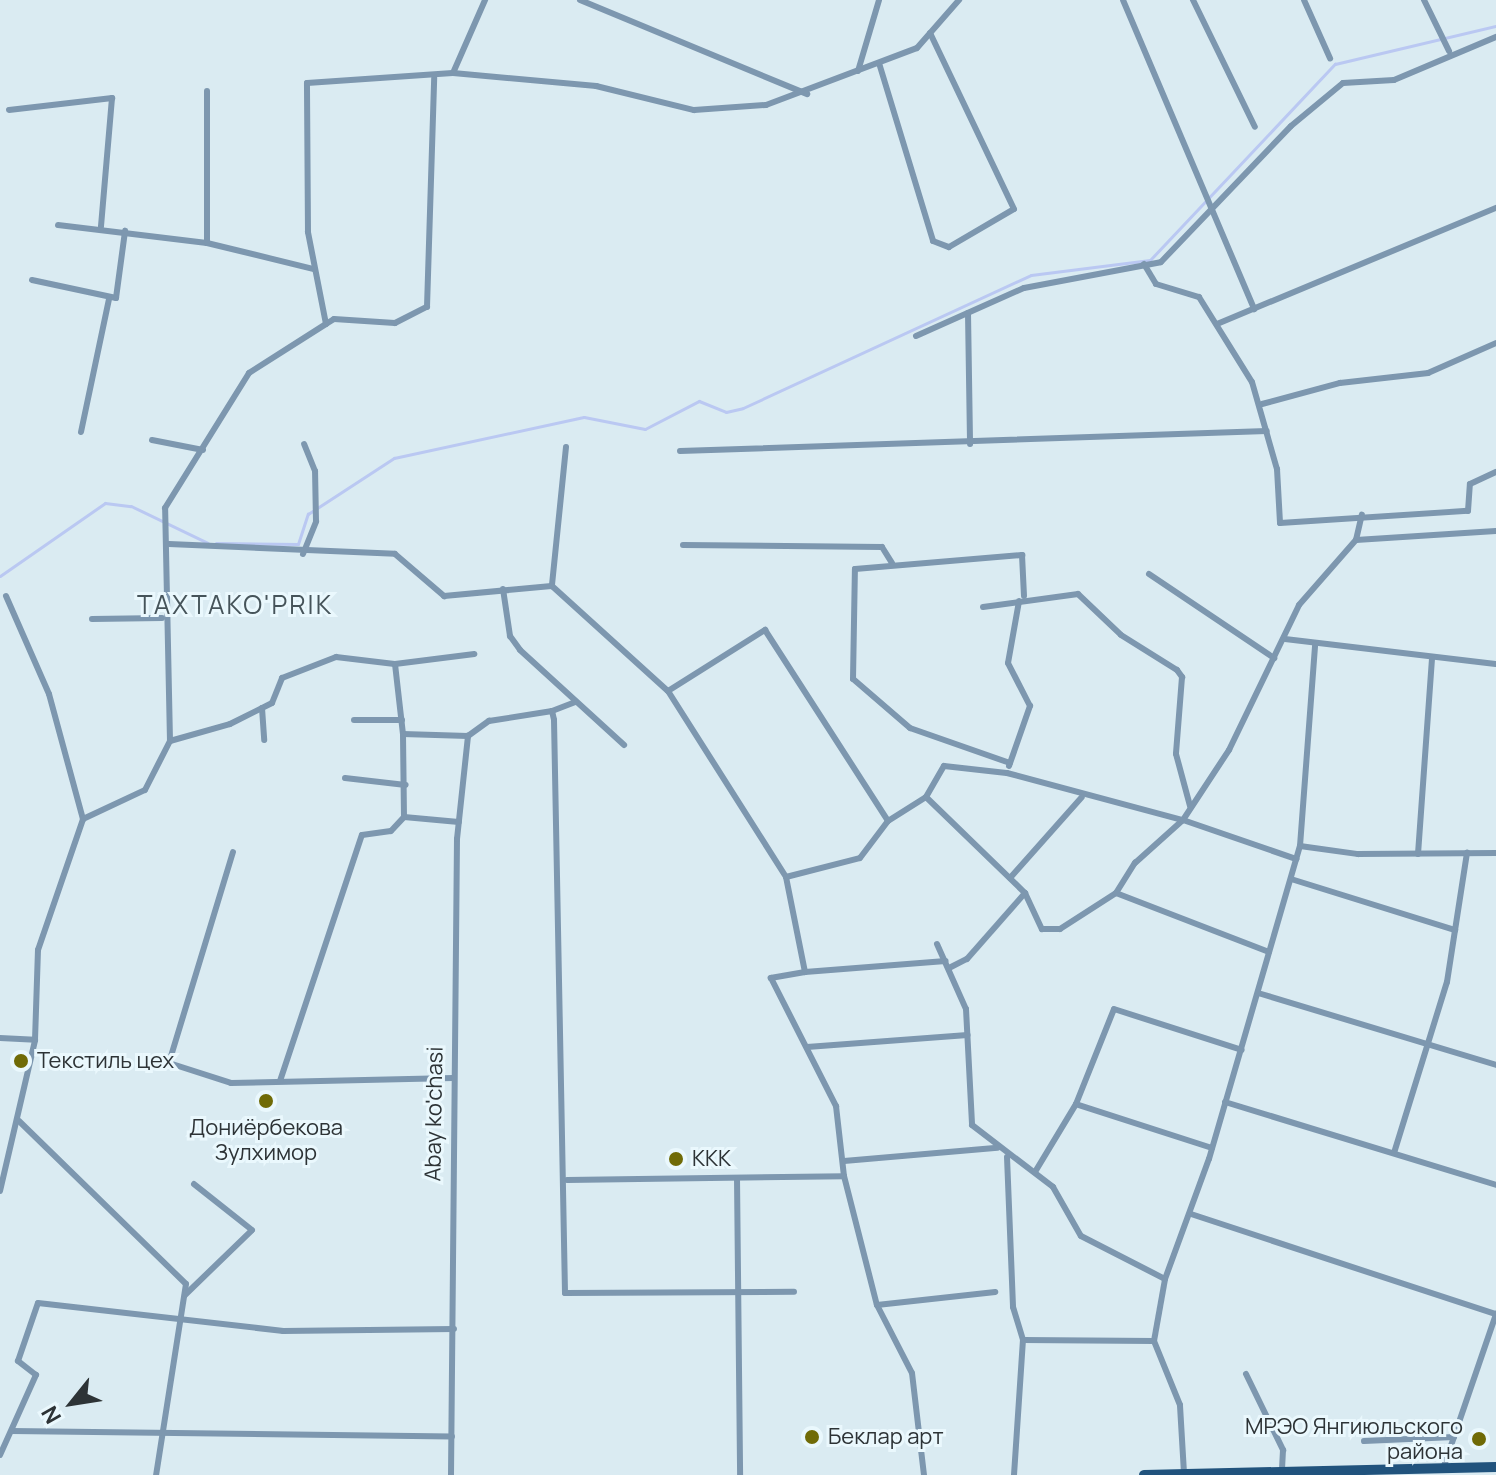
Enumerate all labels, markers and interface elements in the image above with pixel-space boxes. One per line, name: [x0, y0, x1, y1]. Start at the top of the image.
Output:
district label: TAXTAKO'PRIK: [137, 589, 333, 621]
street label: Abay ko'chasi: [420, 1046, 448, 1182]
place label: Текстиль цех: [37, 1048, 174, 1074]
marker: Текстиль цех: [12, 1052, 30, 1070]
marker: Дониёрбекова Зулхимор: [257, 1092, 275, 1110]
place label: Дониёрбекова Зулхимор: [189, 1114, 343, 1166]
place label: ККК: [692, 1146, 731, 1172]
marker: ККК: [667, 1150, 685, 1168]
north arrow: [32, 1363, 112, 1443]
text: N: [34, 1401, 68, 1429]
place label: МРЭО Янгиюльского района: [1245, 1413, 1463, 1464]
place label: Беклар арт: [828, 1424, 944, 1450]
marker: Беклар арт: [803, 1428, 821, 1446]
marker: МРЭО Янгиюльского района: [1470, 1430, 1488, 1448]

